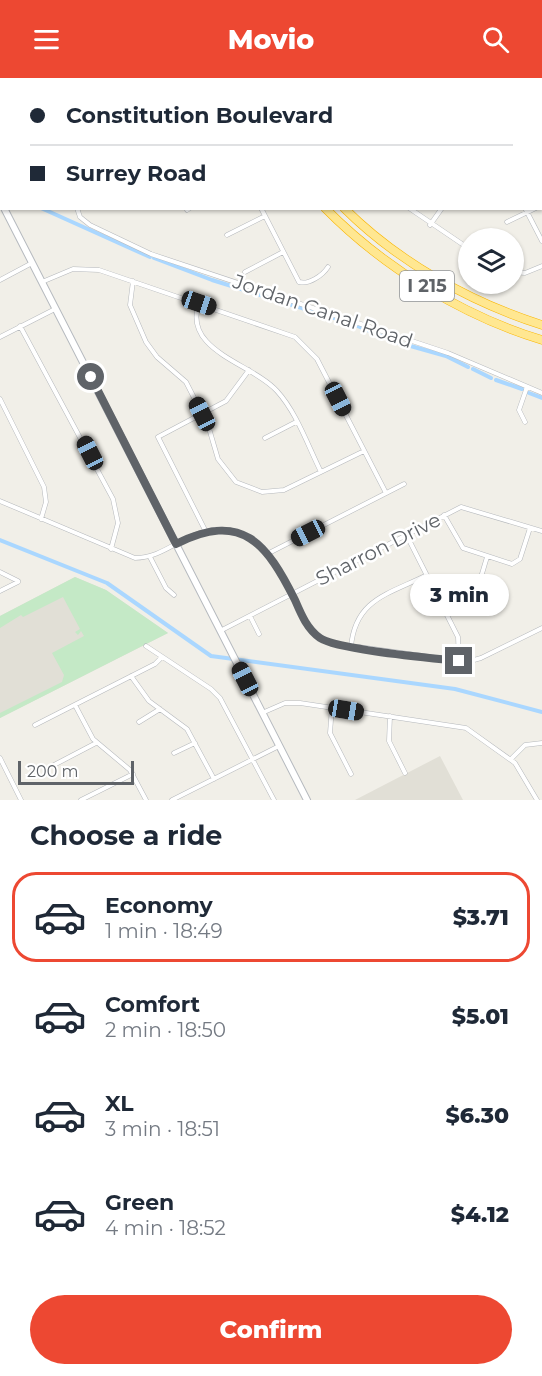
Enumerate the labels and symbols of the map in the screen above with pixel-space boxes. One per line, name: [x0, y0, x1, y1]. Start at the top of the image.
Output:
street label: Jordan Canal Road: [229, 269, 416, 353]
road number: I 215: [400, 271, 454, 301]
car: [179, 289, 219, 317]
route start: [77, 363, 104, 390]
car: [322, 379, 354, 419]
car: [186, 394, 218, 434]
car: [74, 433, 106, 473]
street label: Sharron Drive: [312, 507, 444, 591]
car: [288, 517, 328, 549]
callout: 3 min: [410, 574, 508, 616]
route end: [445, 647, 472, 674]
car: [229, 659, 261, 699]
car: [327, 698, 365, 722]
scale bar: [18, 758, 134, 786]

